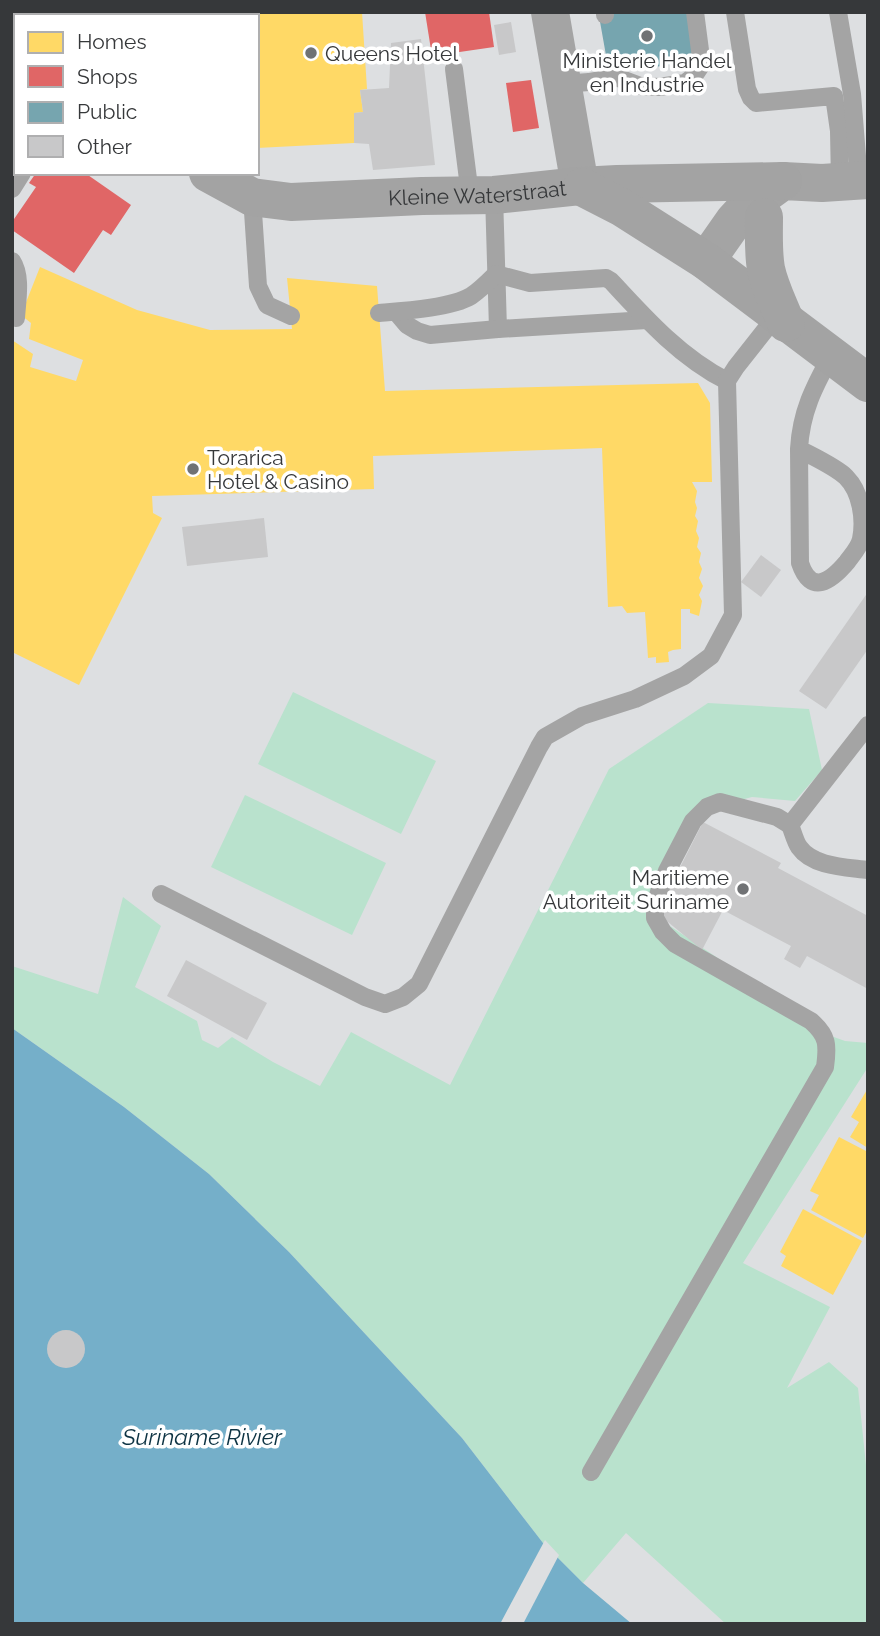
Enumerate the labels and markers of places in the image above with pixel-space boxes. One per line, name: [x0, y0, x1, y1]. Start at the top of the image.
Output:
marker: Ministerie Handel en Industrie: [639, 28, 655, 44]
place label: Queens Hotel: [325, 41, 458, 66]
marker: Queens Hotel: [303, 45, 319, 61]
place label: Ministerie Handel en Industrie: [563, 48, 732, 97]
place label: Torarica Hotel & Casino: [207, 445, 349, 494]
marker: Torarica Hotel & Casino: [185, 461, 201, 477]
place label: Maritieme Autoriteit Suriname: [543, 865, 729, 914]
marker: Maritieme Autoriteit Suriname: [735, 881, 751, 897]

